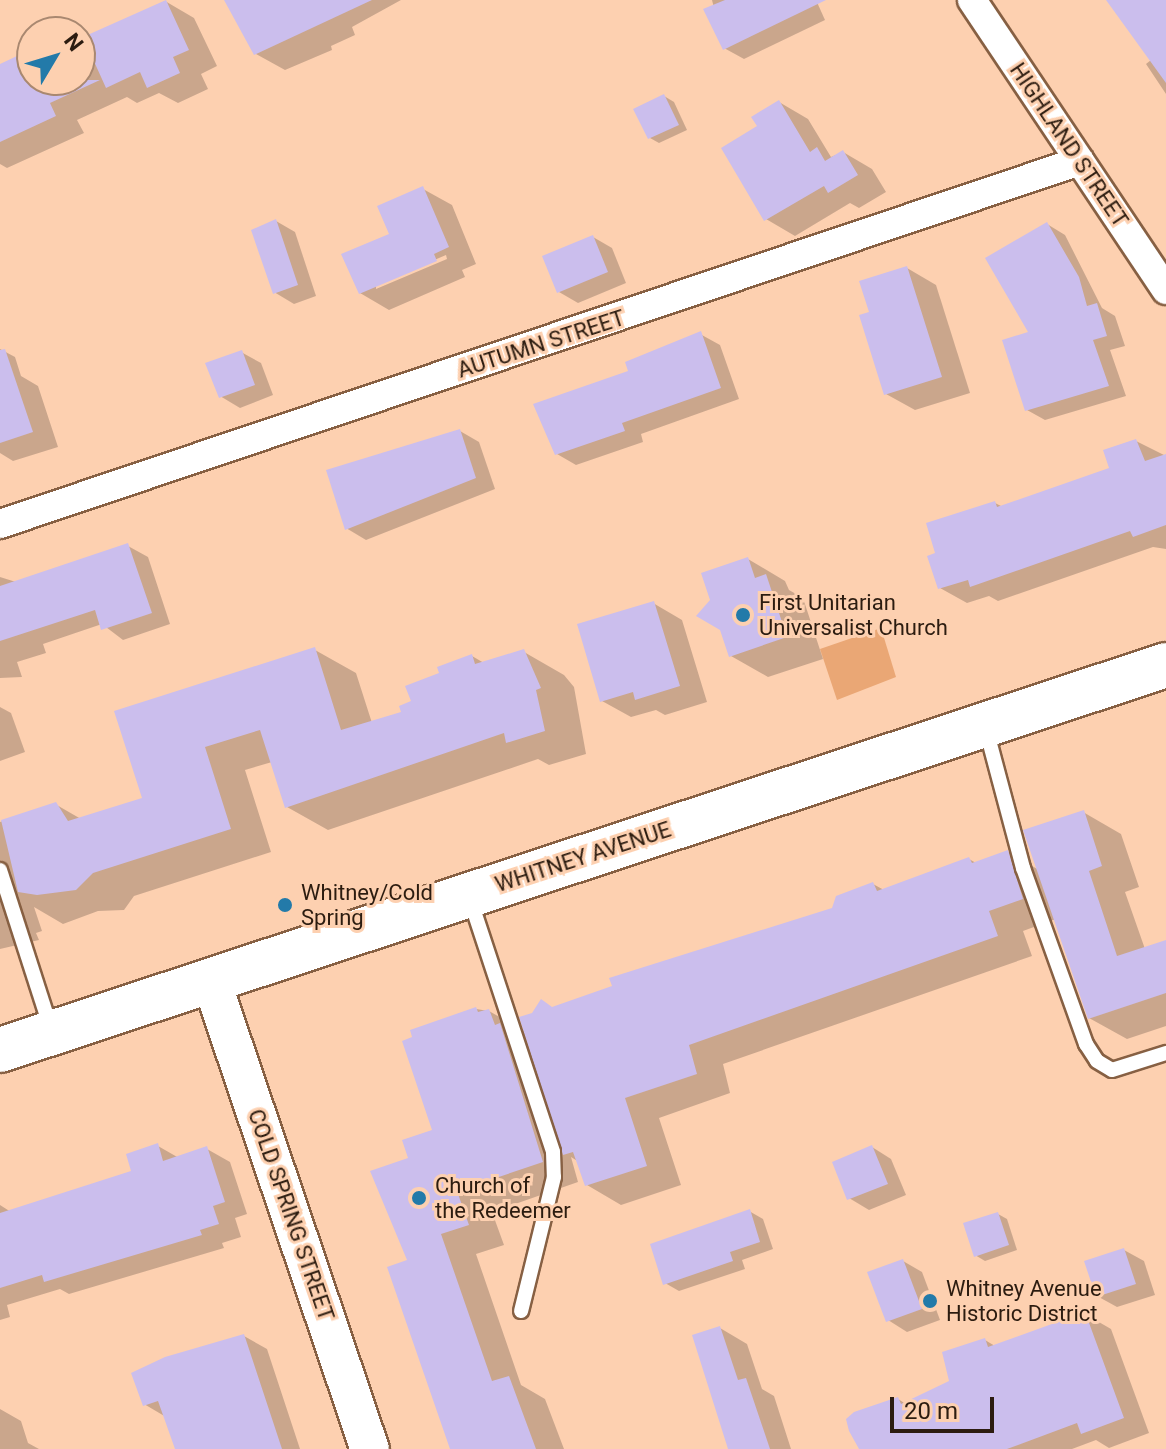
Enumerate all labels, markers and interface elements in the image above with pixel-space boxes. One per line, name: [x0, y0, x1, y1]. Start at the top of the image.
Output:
north arrow: [16, 16, 96, 96]
text: N: [59, 28, 88, 56]
street label: HIGHLAND STREET: [1004, 58, 1134, 232]
street label: AUTUMN STREET: [454, 305, 628, 383]
place label: First Unitarian Universalist Church: [759, 589, 948, 640]
marker: First Unitarian Universalist Church: [734, 606, 752, 624]
street label: WHITNEY AVENUE: [492, 816, 674, 898]
place label: Whitney/Cold Spring: [301, 879, 433, 930]
marker: Whitney/Cold Spring: [276, 896, 294, 914]
street label: COLD SPRING STREET: [242, 1106, 340, 1324]
place label: Church of the Redeemer: [435, 1172, 571, 1224]
marker: Church of the Redeemer: [410, 1189, 428, 1207]
place label: Whitney Avenue Historic District: [946, 1275, 1102, 1326]
marker: Whitney Avenue Historic District: [921, 1292, 939, 1310]
scale bar: [894, 1381, 998, 1431]
text: 20 m: [904, 1397, 958, 1425]

